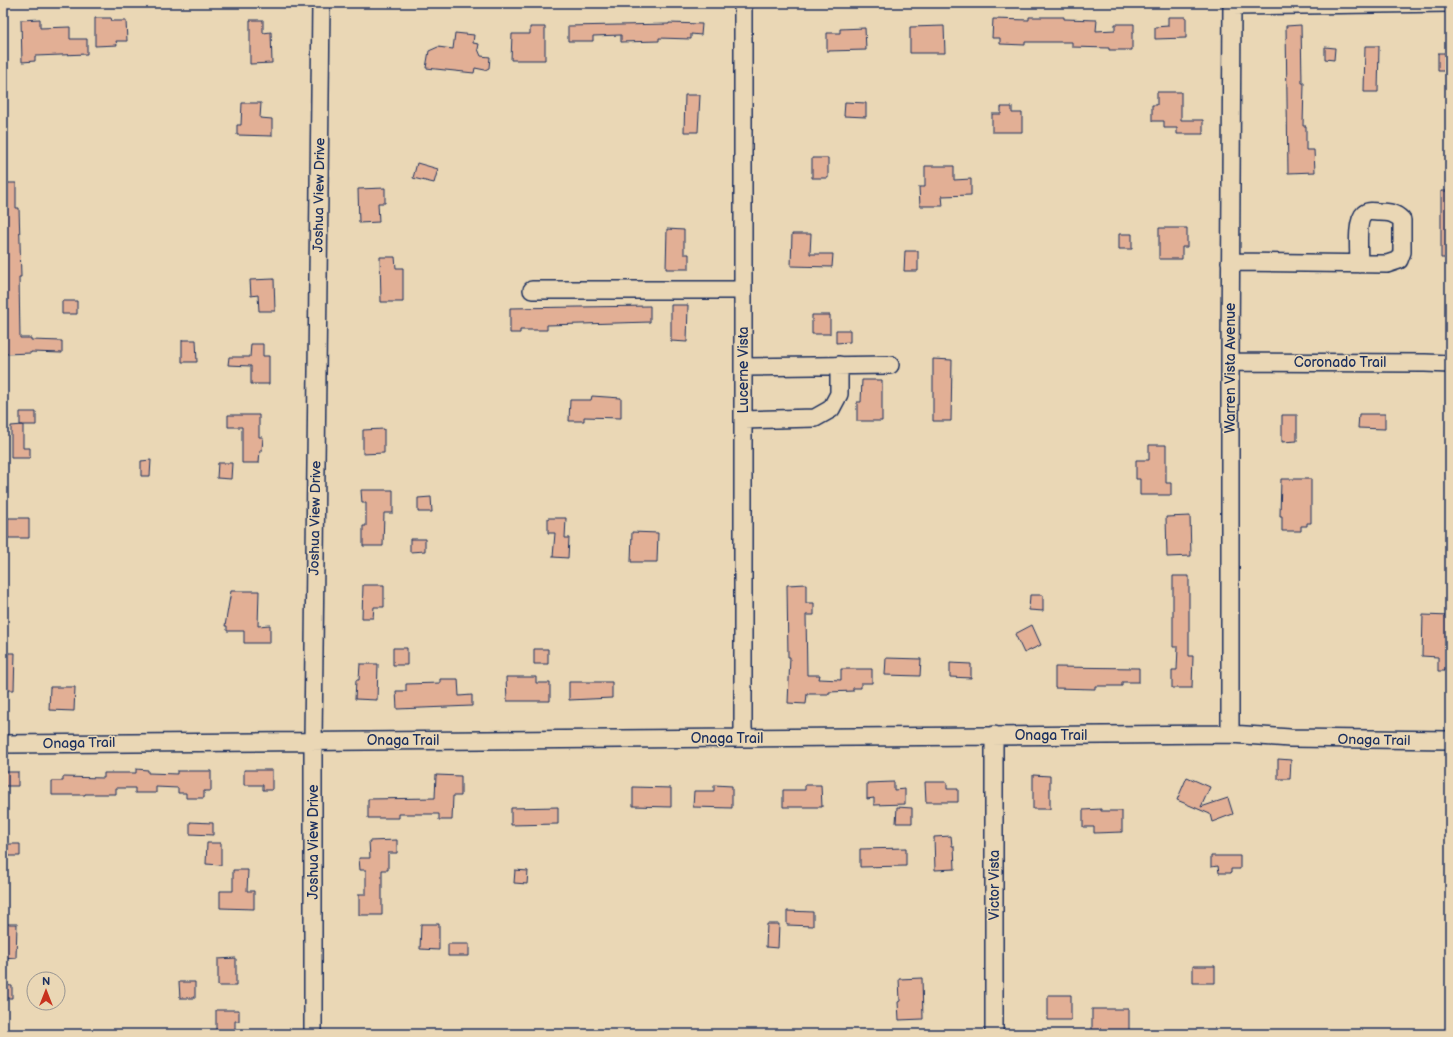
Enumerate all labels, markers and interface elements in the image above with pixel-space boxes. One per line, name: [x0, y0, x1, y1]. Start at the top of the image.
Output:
street label: Joshua View Drive: [309, 137, 329, 253]
street label: Warren Vista Avenue: [1222, 303, 1239, 433]
street label: Lucerne Vista: [735, 326, 752, 413]
street label: Coronado Trail: [1294, 354, 1386, 371]
street label: Joshua View Drive: [305, 460, 325, 576]
street label: Onaga Trail: [1015, 727, 1087, 744]
street label: Onaga Trail: [691, 730, 763, 747]
street label: Onaga Trail: [1338, 731, 1410, 749]
street label: Onaga Trail: [367, 732, 439, 749]
street label: Onaga Trail: [43, 734, 115, 752]
street label: Joshua View Drive: [305, 785, 322, 899]
street label: Victor Vista: [986, 850, 1003, 920]
north arrow: [26, 971, 66, 1011]
text: N: [42, 975, 50, 988]

